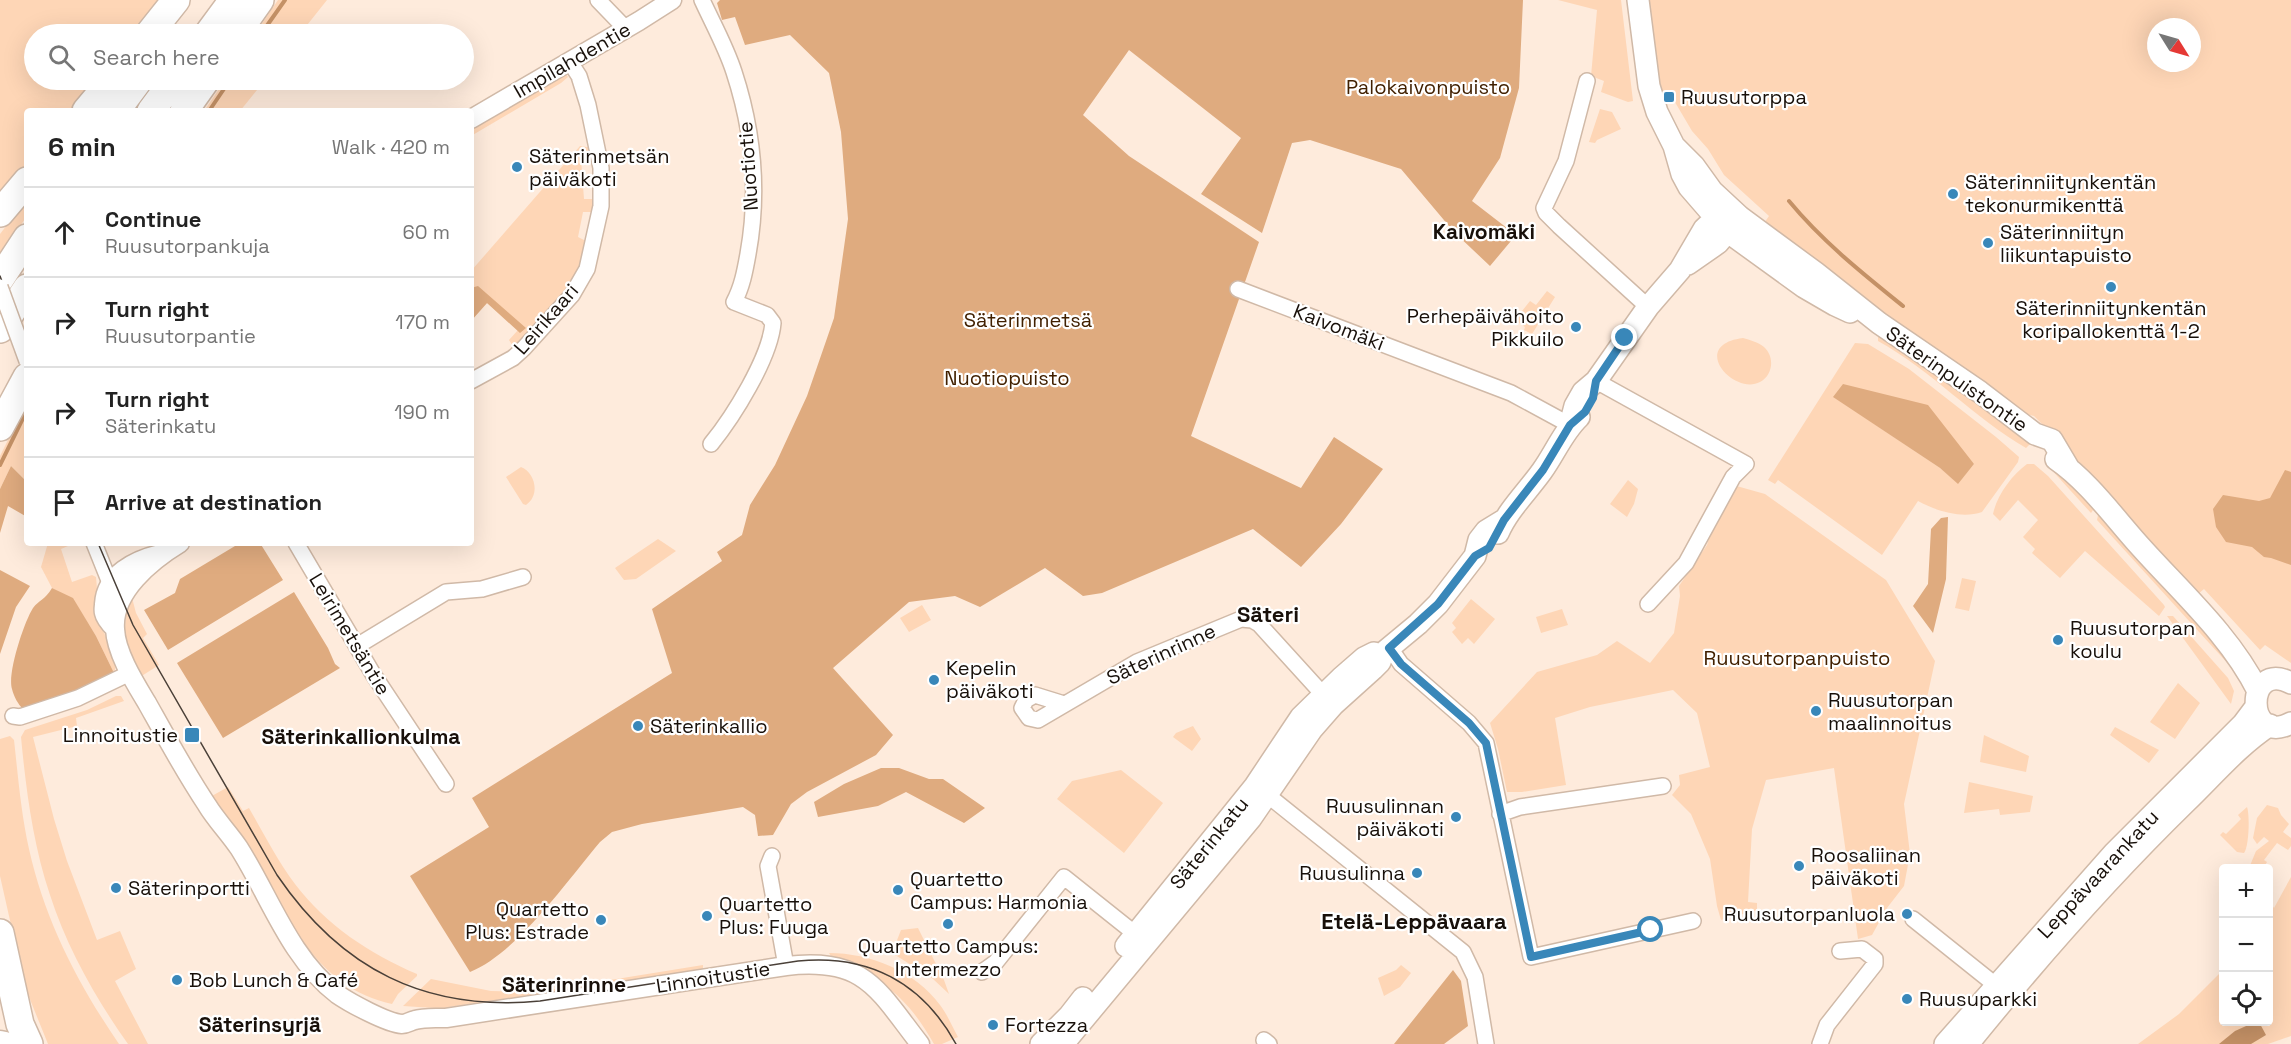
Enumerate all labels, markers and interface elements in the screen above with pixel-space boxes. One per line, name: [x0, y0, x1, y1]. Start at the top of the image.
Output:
street label: Impilahdentie: [509, 16, 635, 104]
north arrow: [2147, 18, 2201, 72]
search box: [24, 24, 474, 90]
icon: search: [45, 41, 78, 74]
text: Search here: [93, 43, 220, 71]
park label: Palokaivonpuisto: [1346, 74, 1510, 100]
place label: Ruusutorppa: [1681, 84, 1807, 110]
marker: Ruusutorppa: [1662, 90, 1676, 104]
street label: Nuotiotie: [732, 120, 764, 212]
text: 6 min: [48, 130, 116, 164]
text: Walk · 420 m: [332, 134, 450, 160]
place label: Säterinmetsän päiväkoti: [529, 143, 670, 192]
marker: Säterinmetsän päiväkoti: [510, 160, 524, 174]
place label: Säterinniitynkentän tekonurmikenttä: [1965, 169, 2156, 218]
marker: Säterinniitynkentän tekonurmikenttä: [1946, 187, 1960, 201]
text: Continue: [105, 205, 201, 233]
icon: ahead: [48, 216, 81, 249]
district label: Kaivomäki: [1433, 218, 1535, 245]
text: 60 m: [403, 219, 450, 245]
place label: Säterinniityn liikuntapuisto: [2000, 219, 2132, 268]
text: Ruusutorpankuja: [105, 233, 270, 259]
marker: Säterinniityn liikuntapuisto: [1981, 236, 1995, 250]
street label: Leirikaari: [508, 278, 584, 360]
marker: Säterinniitynkentän koripallokenttä 1-2: [2104, 280, 2118, 294]
text: Turn right: [105, 295, 210, 323]
place label: Säterinniitynkentän koripallokenttä 1-2: [2015, 295, 2207, 344]
street label: Kaivomäki: [1290, 298, 1388, 356]
place label: Perhepäivähoito Pikkuilo: [1407, 303, 1564, 352]
icon: right: [48, 306, 81, 339]
park label: Säterinmetsä: [964, 307, 1092, 333]
text: 170 m: [395, 309, 450, 335]
marker: Perhepäivähoito Pikkuilo: [1569, 320, 1583, 334]
street label: Säterinpuistontie: [1881, 320, 2033, 438]
text: Ruusutorpantie: [105, 323, 256, 349]
route end: [1611, 324, 1637, 350]
park label: Nuotiopuisto: [944, 365, 1070, 391]
text: Turn right: [105, 385, 210, 413]
icon: right: [48, 396, 81, 429]
text: 190 m: [394, 399, 450, 425]
text: Säterinkatu: [105, 413, 216, 439]
icon: arrive: [48, 486, 81, 519]
text: Arrive at destination: [105, 488, 322, 516]
street label: Leirimetsäntie: [303, 568, 397, 700]
district label: Säteri: [1237, 600, 1299, 628]
place label: Ruusutorpan koulu: [2070, 615, 2195, 664]
street label: Säterinrinne: [1102, 617, 1220, 691]
marker: Ruusutorpan koulu: [2051, 633, 2065, 647]
park label: Ruusutorpanpuisto: [1704, 645, 1890, 671]
place label: Kepelin päiväkoti: [946, 655, 1034, 704]
marker: Kepelin päiväkoti: [927, 673, 941, 687]
place label: Ruusutorpan maalinnoitus: [1828, 687, 1953, 736]
marker: Ruusutorpan maalinnoitus: [1809, 704, 1823, 718]
place label: Säterinkallio: [650, 713, 768, 739]
marker: Säterinkallio: [631, 719, 645, 733]
place label: Linnoitustie: [63, 722, 178, 748]
district label: Säterinkallionkulma: [261, 723, 461, 750]
marker: Linnoitustie: [183, 726, 201, 744]
street label: Säterinkatu: [1164, 792, 1254, 894]
place label: Ruusulinnan päiväkoti: [1326, 793, 1444, 842]
street label: Leppävaarankatu: [2032, 804, 2164, 944]
marker: Ruusulinnan päiväkoti: [1449, 810, 1463, 824]
place label: Roosaliinan päiväkoti: [1811, 842, 1921, 891]
marker: Roosaliinan päiväkoti: [1792, 859, 1806, 873]
place label: Ruusulinna: [1299, 860, 1405, 886]
map controls: [2219, 864, 2273, 1026]
button: +: [2219, 864, 2273, 918]
place label: Quartetto Campus: Harmonia: [910, 866, 1088, 915]
marker: Ruusulinna: [1410, 866, 1424, 880]
place label: Säterinportti: [128, 875, 250, 901]
marker: Säterinportti: [109, 881, 123, 895]
marker: Quartetto Campus: Harmonia: [891, 883, 905, 897]
place label: Quartetto Plus: Fuuga: [719, 891, 829, 940]
place label: Quartetto Plus: Estrade: [465, 896, 589, 945]
place label: Ruusutorpanluola: [1724, 901, 1895, 927]
district label: Etelä-Leppävaara: [1321, 907, 1507, 935]
marker: Ruusutorpanluola: [1900, 907, 1914, 921]
marker: Quartetto Plus: Fuuga: [700, 909, 714, 923]
marker: Quartetto Plus: Estrade: [594, 913, 608, 927]
route start: [1637, 916, 1663, 942]
marker: Quartetto Campus: Intermezzo: [941, 917, 955, 931]
button: −: [2219, 918, 2273, 972]
place label: Quartetto Campus: Intermezzo: [858, 933, 1038, 982]
street label: Linnoitustie: [654, 955, 772, 999]
place label: Bob Lunch & Café: [189, 967, 358, 993]
district label: Säterinrinne: [502, 971, 626, 998]
button: locate: [2219, 972, 2273, 1026]
marker: Bob Lunch & Café: [170, 973, 184, 987]
place label: Ruusuparkki: [1919, 986, 2037, 1012]
marker: Ruusuparkki: [1900, 992, 1914, 1006]
district label: Säterinsyrjä: [199, 1011, 321, 1038]
place label: Fortezza: [1005, 1012, 1088, 1038]
marker: Fortezza: [986, 1018, 1000, 1032]

